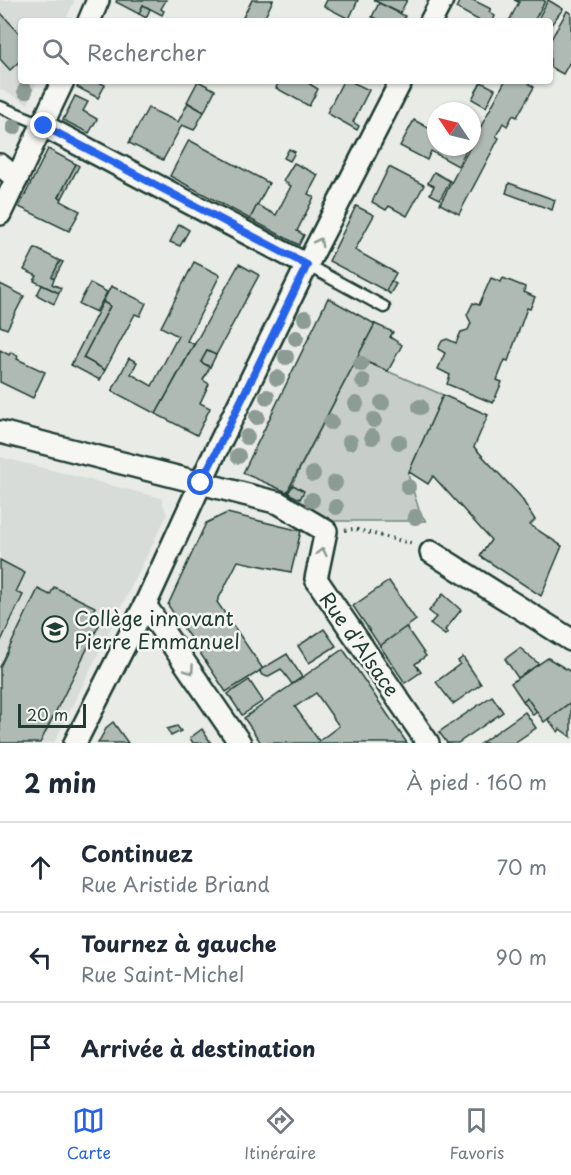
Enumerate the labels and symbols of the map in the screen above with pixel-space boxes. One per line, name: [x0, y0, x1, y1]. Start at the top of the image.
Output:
north arrow: [427, 102, 481, 156]
route end: [30, 112, 56, 138]
one-way arrow: [312, 238, 323, 248]
route start: [187, 469, 213, 495]
one-way arrow: [314, 547, 327, 557]
street label: Rue d'Alsace: [313, 585, 407, 703]
place label: Collège innovant Pierre Emmanuel: [74, 603, 240, 656]
school or university icon: Collège innovant Pierre Emmanuel: [40, 614, 70, 644]
one-way arrow: [183, 664, 194, 675]
scale bar: [18, 701, 86, 728]

